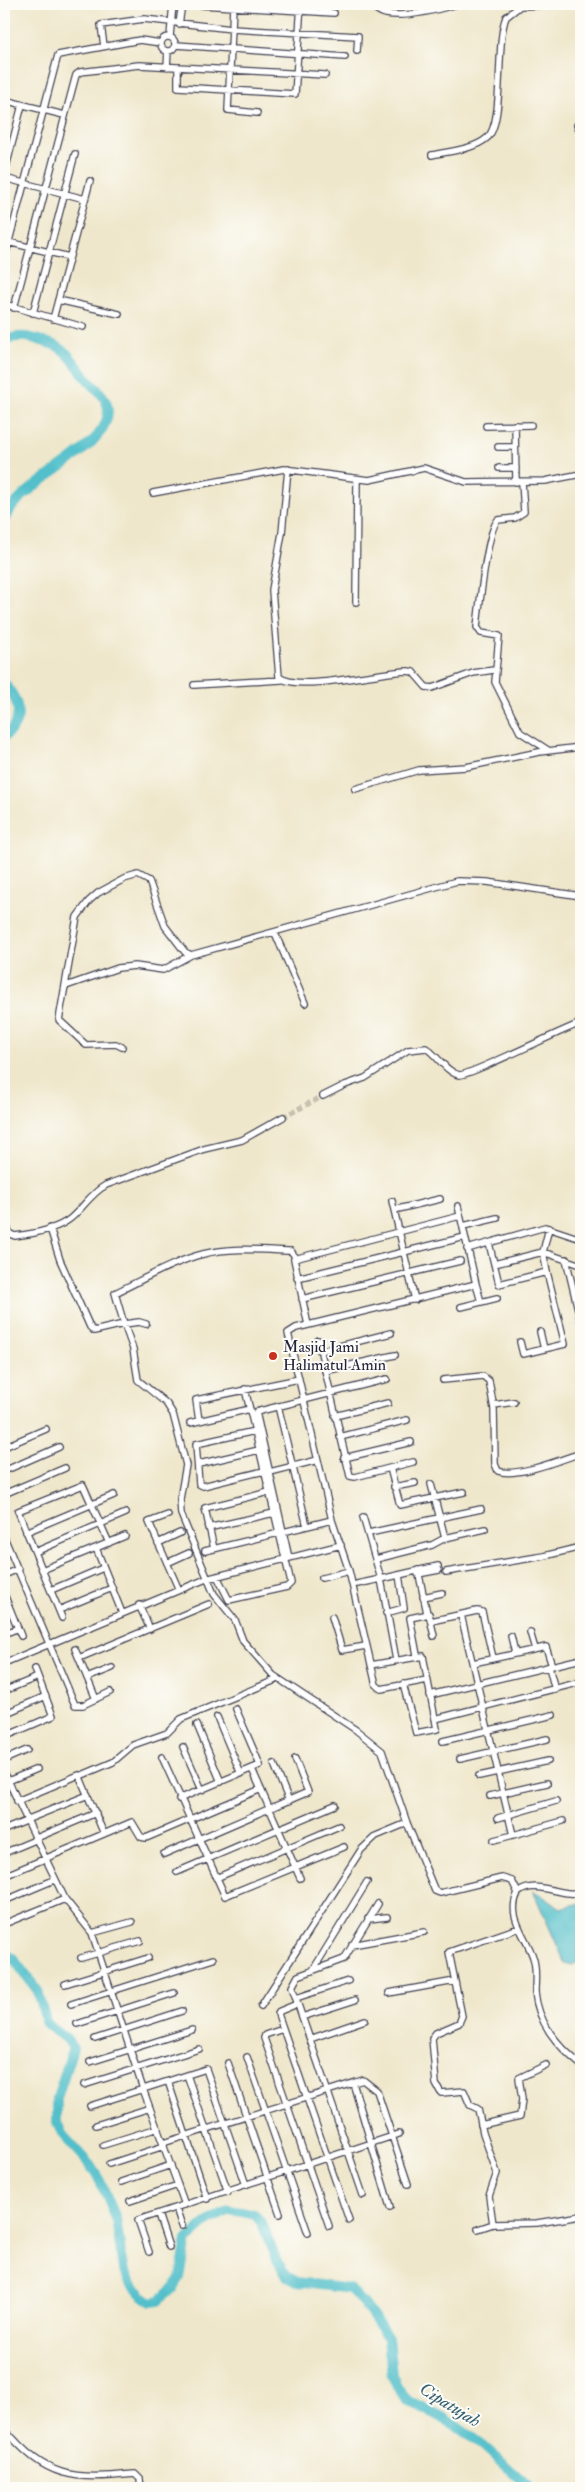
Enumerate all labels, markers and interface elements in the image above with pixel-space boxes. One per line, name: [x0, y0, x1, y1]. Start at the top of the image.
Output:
place label: Masjid Jami Halimatul Amin: [283, 1337, 386, 1375]
marker: Masjid Jami Halimatul Amin: [267, 1350, 279, 1362]
water label: Cipatujah: [415, 2377, 485, 2433]

